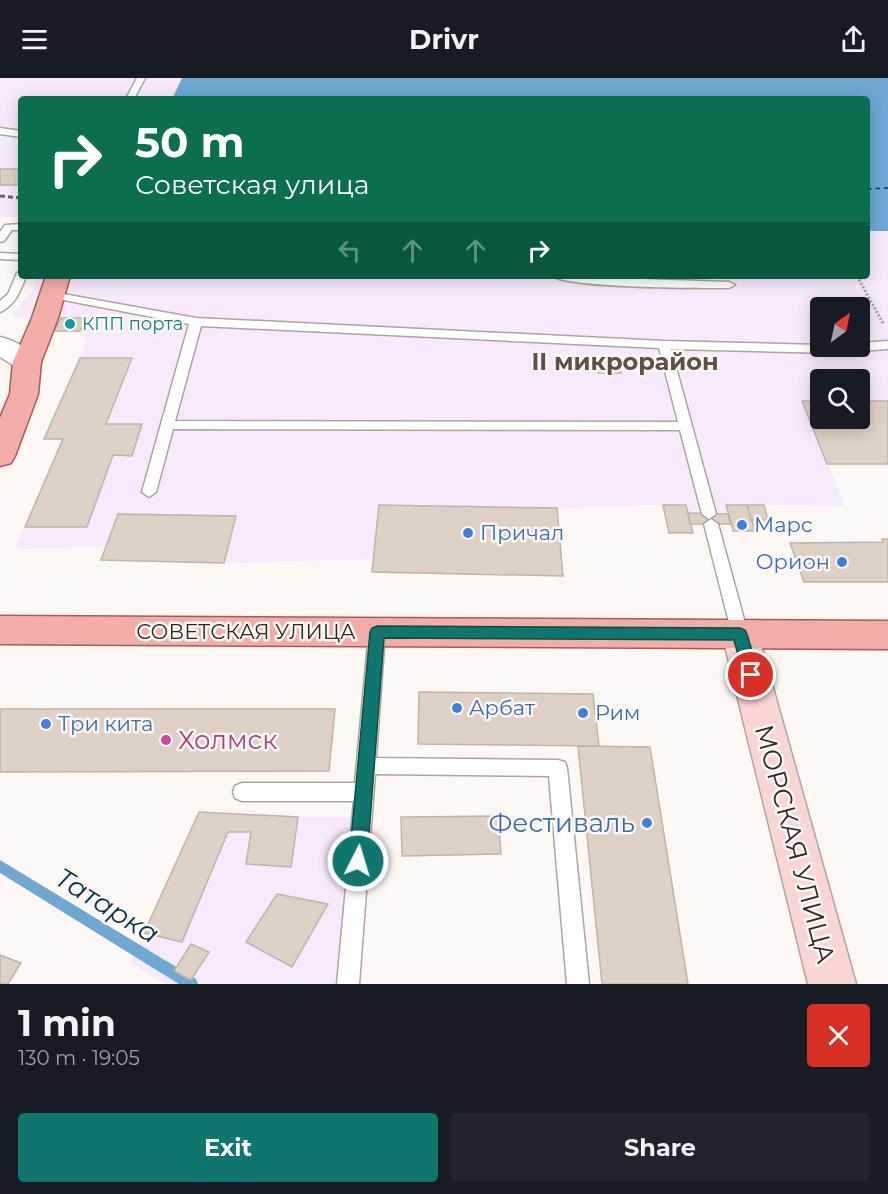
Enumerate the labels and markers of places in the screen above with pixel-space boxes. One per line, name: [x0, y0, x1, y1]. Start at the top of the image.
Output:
place label: КПП порта: [82, 313, 183, 335]
marker: КПП порта: [63, 317, 77, 331]
place label: Марс: [754, 512, 813, 537]
marker: Марс: [735, 518, 749, 532]
place label: Причал: [480, 520, 564, 545]
marker: Причал: [461, 526, 475, 540]
place label: Орион: [756, 549, 830, 574]
marker: Орион: [835, 555, 849, 569]
pin: [725, 649, 776, 700]
place label: Арбат: [469, 695, 535, 720]
place label: Рим: [595, 700, 640, 725]
marker: Арбат: [450, 701, 464, 715]
marker: Рим: [576, 706, 590, 720]
place label: Три кита: [58, 711, 153, 736]
marker: Три кита: [39, 717, 53, 731]
place label: Холмск: [178, 724, 277, 756]
marker: Холмск: [159, 733, 173, 747]
place label: Фестиваль: [488, 807, 635, 839]
marker: Фестиваль: [640, 816, 654, 830]

